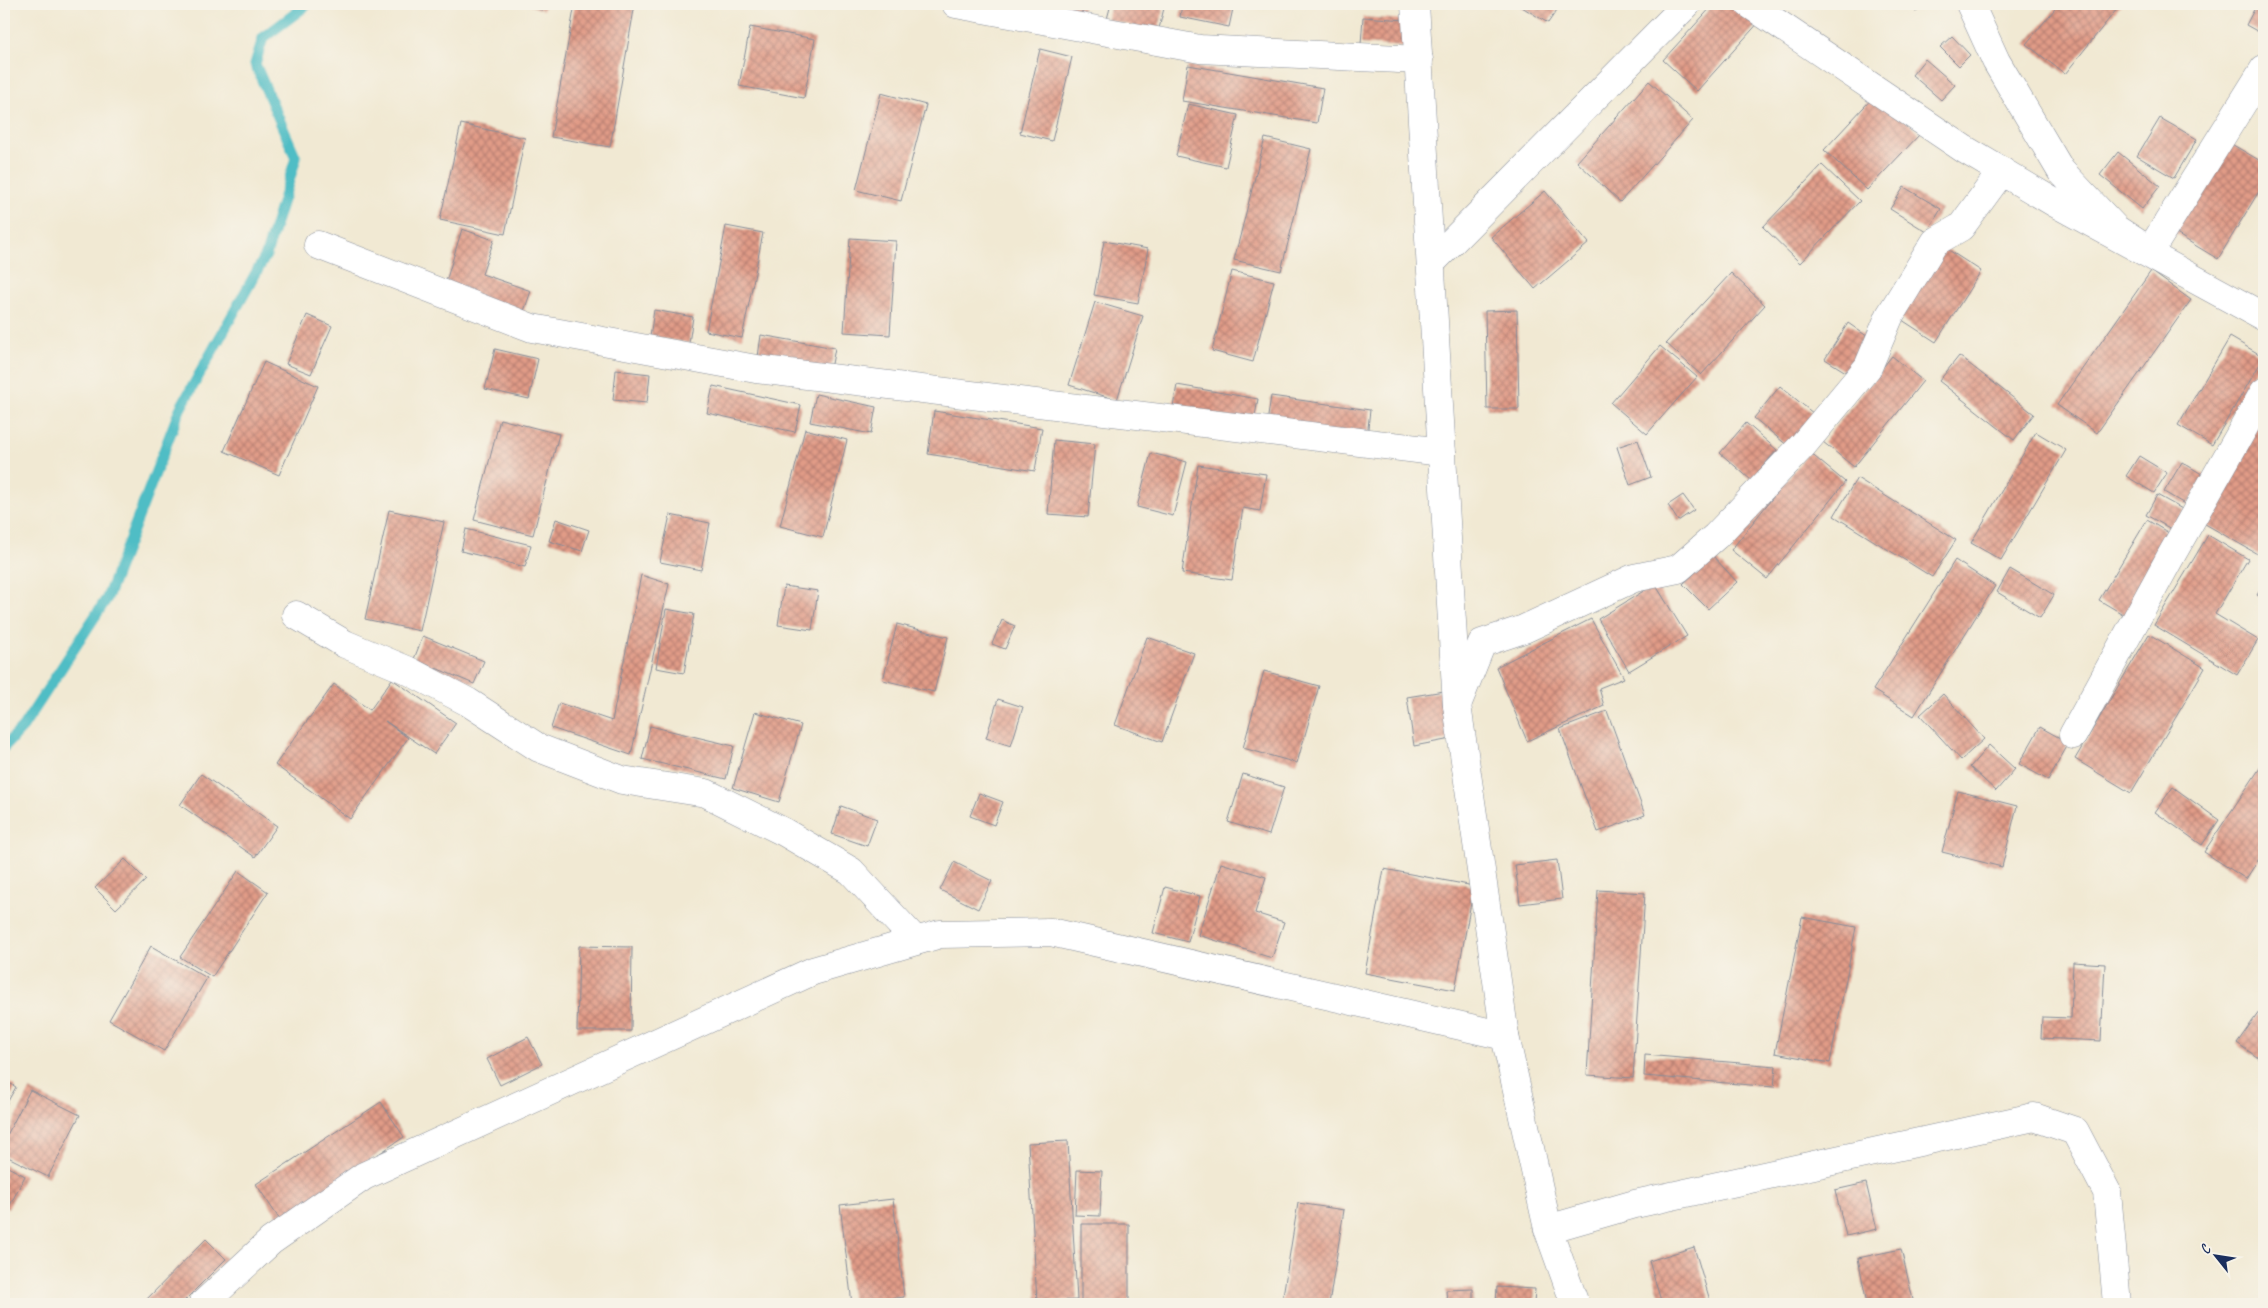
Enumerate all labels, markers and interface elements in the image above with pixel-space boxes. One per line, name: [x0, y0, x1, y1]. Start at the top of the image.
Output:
north arrow: [2190, 1230, 2240, 1280]
text: С: [2196, 1241, 2215, 1257]

